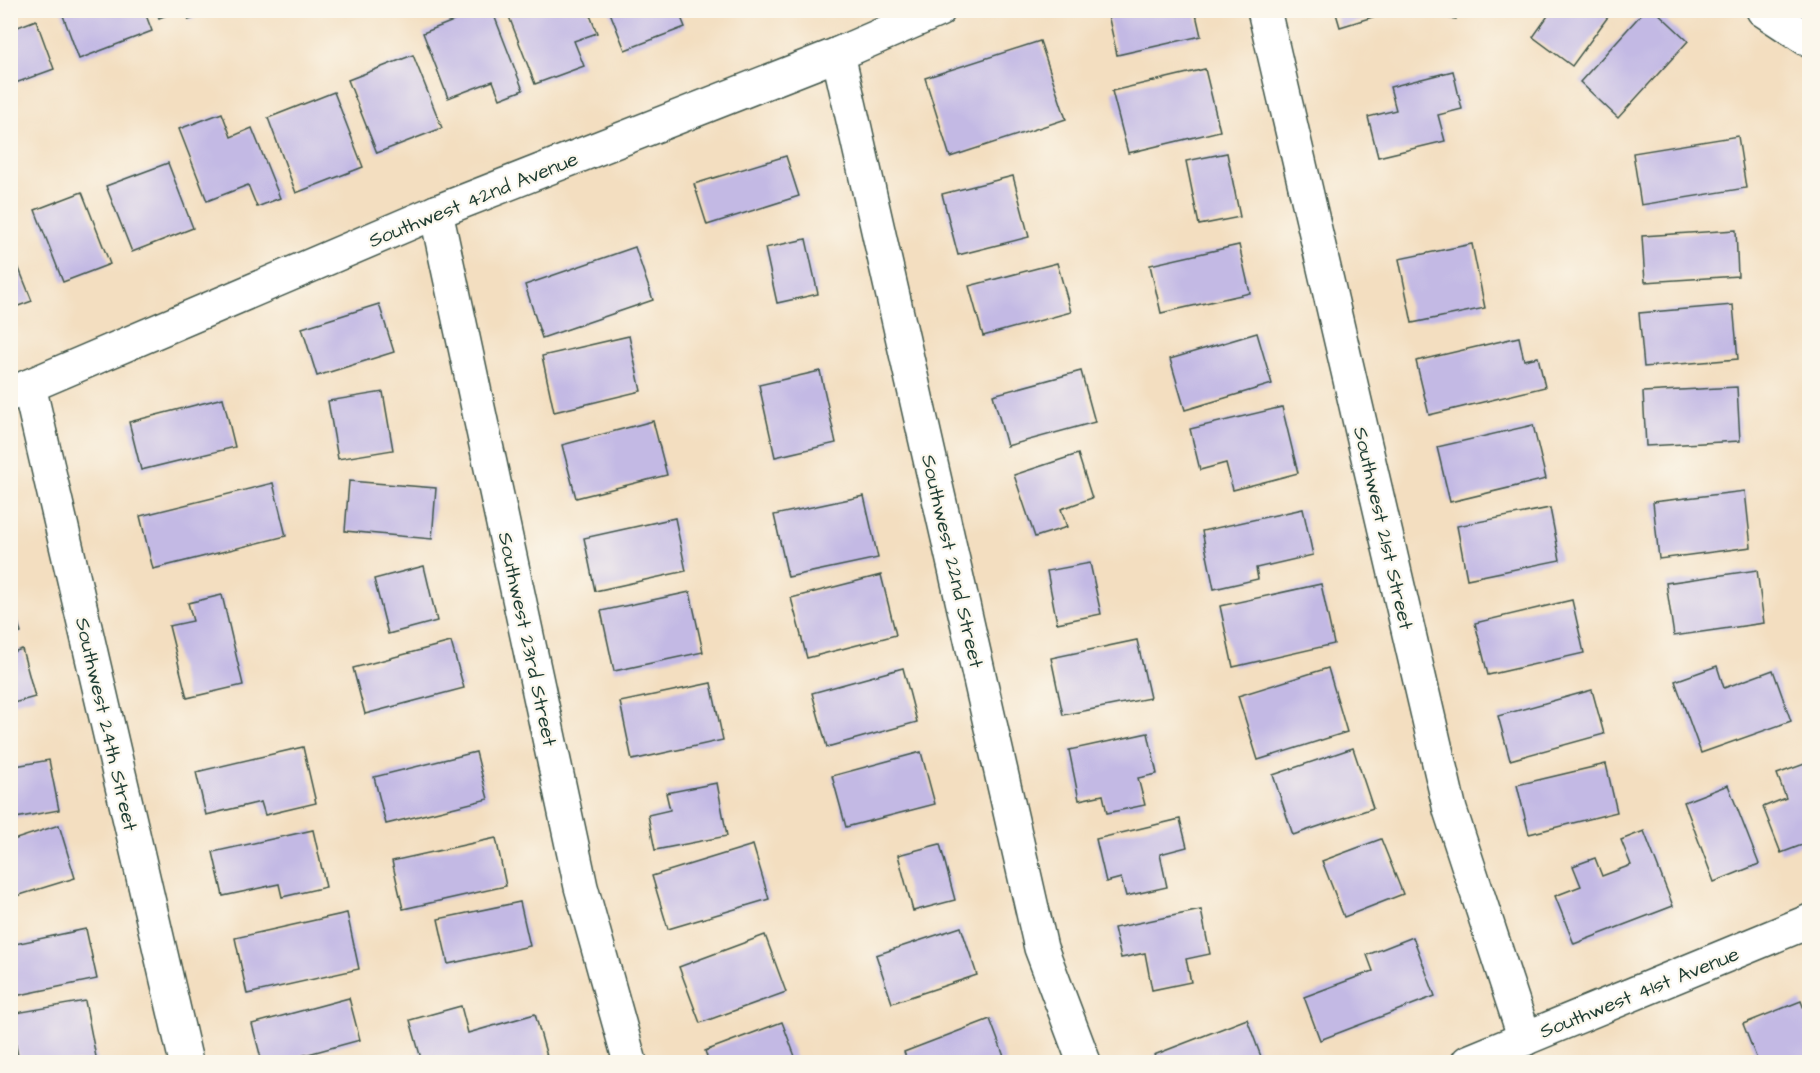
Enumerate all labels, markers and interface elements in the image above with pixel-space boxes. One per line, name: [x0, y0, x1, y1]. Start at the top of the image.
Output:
street label: Southwest 42nd Avenue: [364, 145, 582, 255]
street label: Southwest 21st Street: [1346, 424, 1420, 632]
street label: Southwest 22nd Street: [914, 452, 990, 671]
street label: Southwest 23rd Street: [491, 530, 563, 749]
street label: Southwest 24th Street: [68, 615, 144, 834]
street label: Southwest 41st Avenue: [1536, 940, 1743, 1046]

